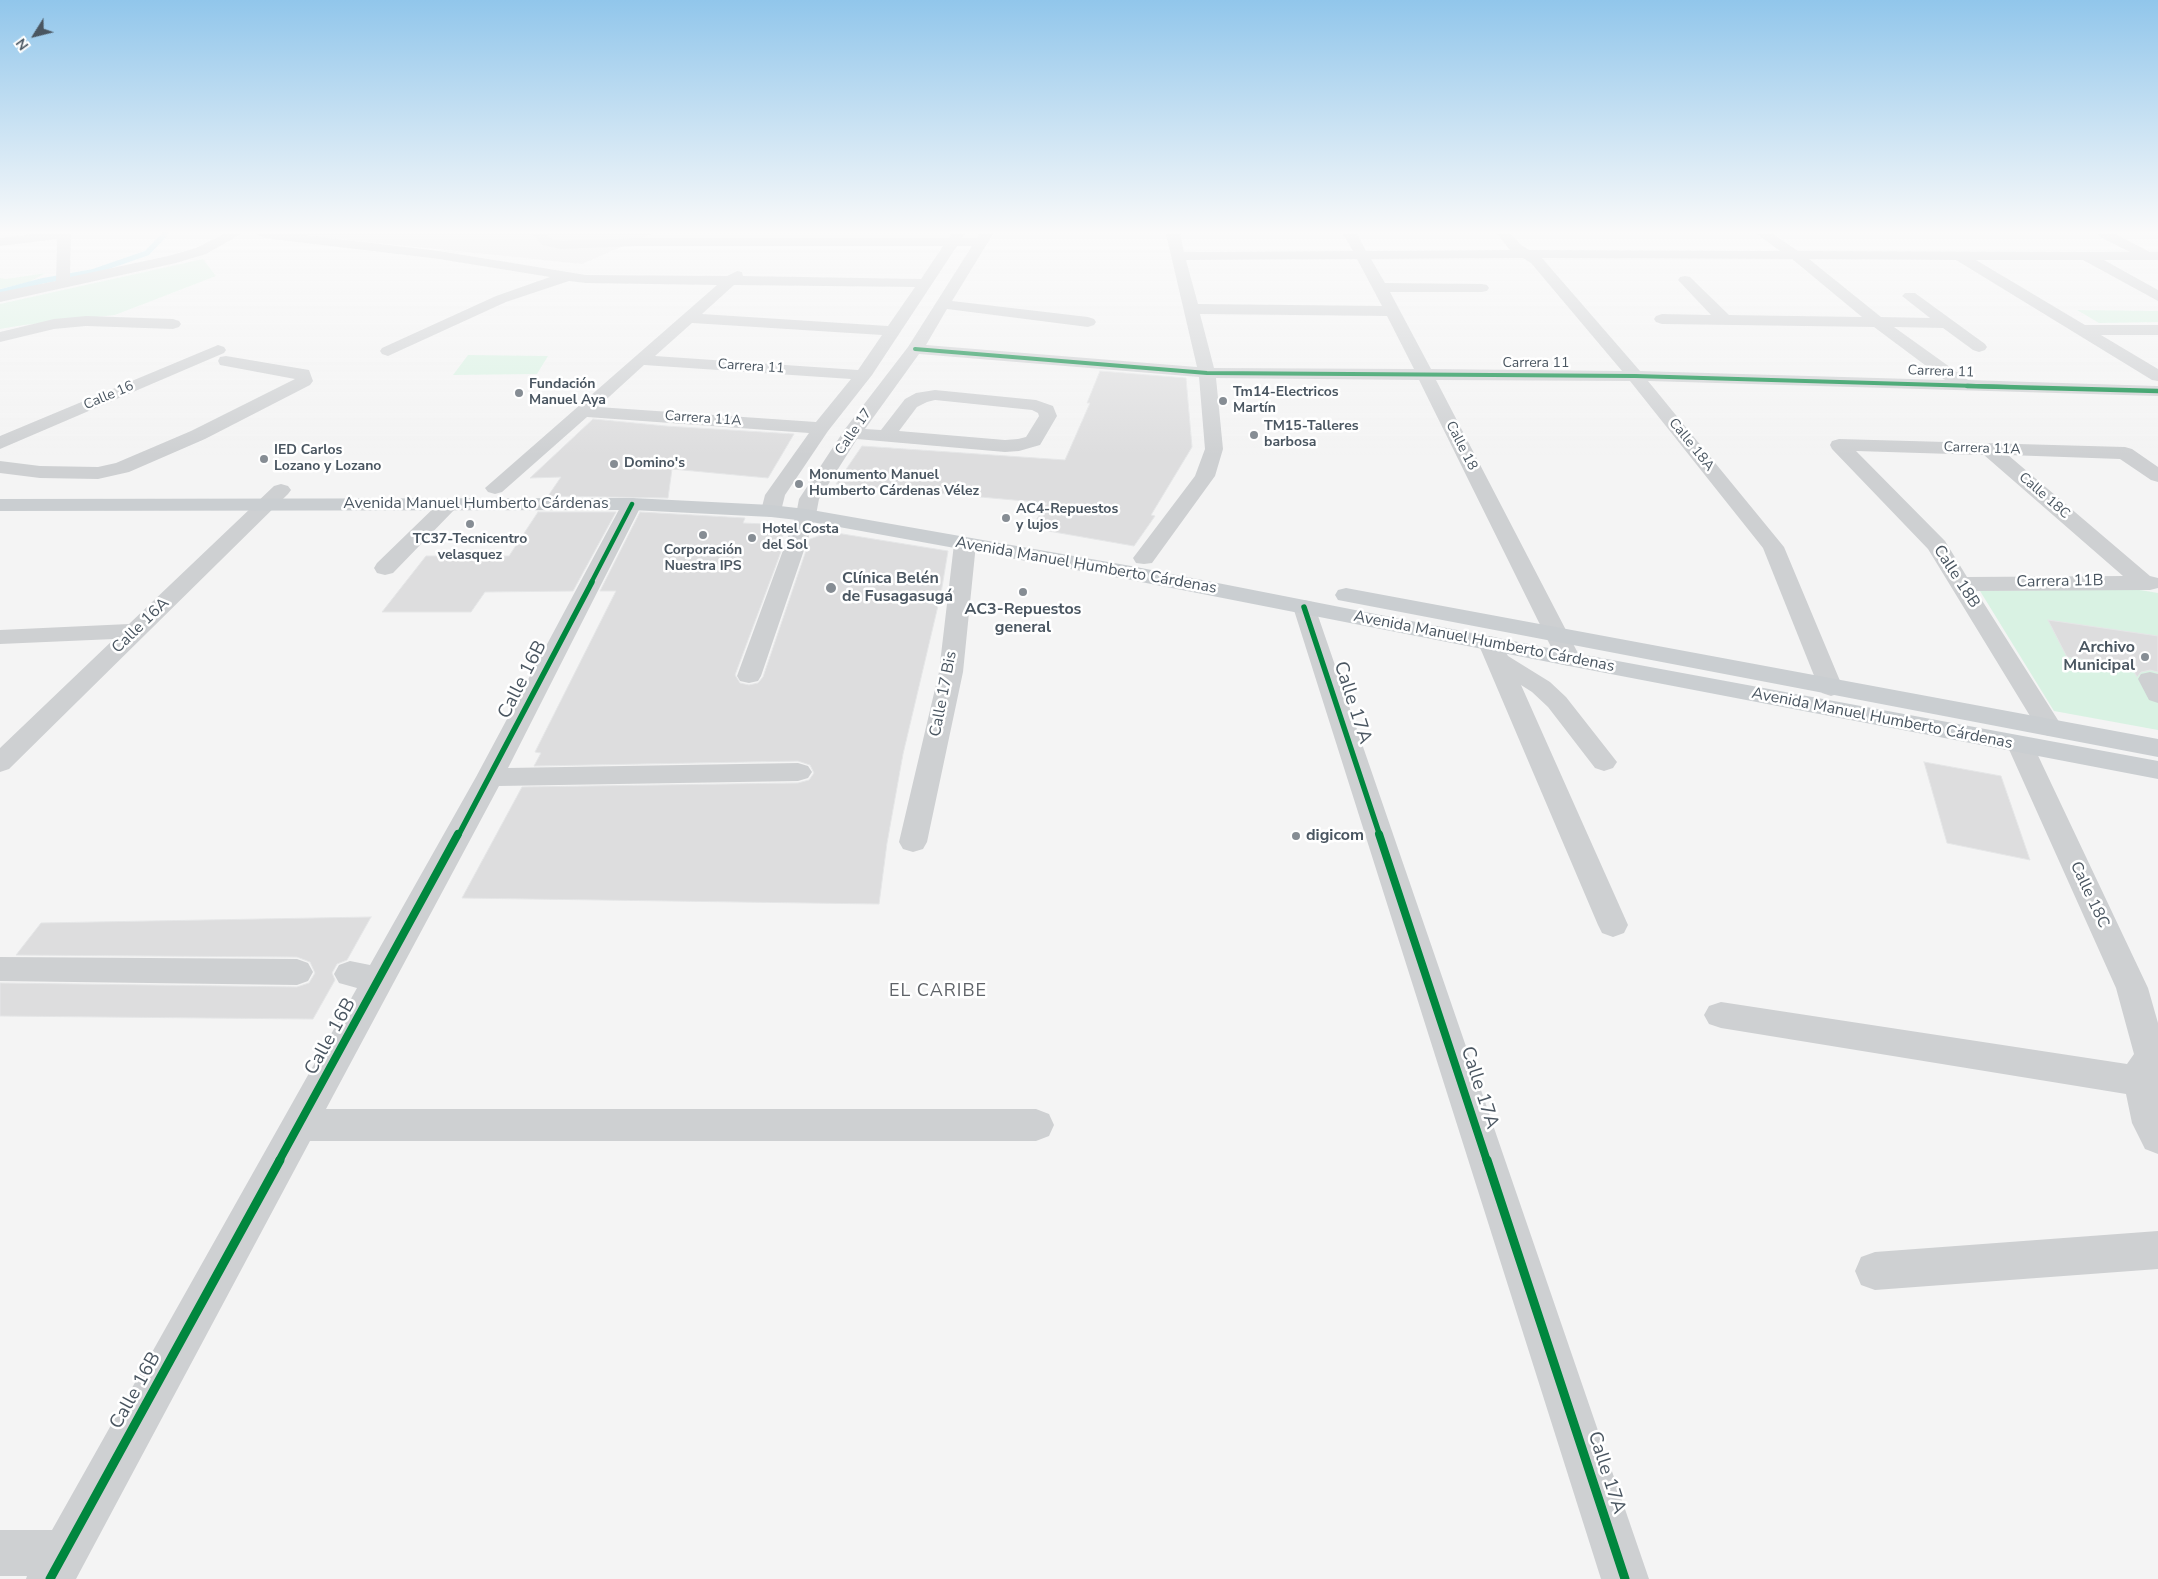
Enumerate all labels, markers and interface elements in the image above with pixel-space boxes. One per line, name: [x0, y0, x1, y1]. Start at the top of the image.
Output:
north arrow: [10, 10, 60, 60]
text: N: [12, 34, 33, 54]
street label: Carrera 11: [717, 356, 785, 378]
street label: Carrera 11: [1503, 356, 1569, 372]
street label: Carrera 11: [1907, 362, 1975, 382]
place label: Fundación Manuel Aya: [529, 377, 606, 410]
street label: Calle 16: [81, 378, 137, 414]
place label: Tm14-Electricos Martín: [1233, 385, 1339, 418]
marker: Fundación Manuel Aya: [513, 387, 525, 399]
marker: Tm14-Electricos Martín: [1217, 395, 1229, 407]
street label: Calle 17: [832, 406, 876, 458]
street label: Carrera 11A: [664, 408, 742, 430]
street label: Calle 18A: [1665, 415, 1717, 475]
place label: TM15-Talleres barbosa: [1264, 419, 1359, 452]
street label: Calle 18: [1442, 419, 1480, 473]
marker: TM15-Talleres barbosa: [1248, 429, 1260, 441]
street label: Carrera 11A: [1943, 439, 2021, 459]
place label: IED Carlos Lozano y Lozano: [274, 443, 381, 476]
marker: IED Carlos Lozano y Lozano: [258, 453, 270, 465]
place label: Domino's: [624, 456, 685, 472]
marker: Domino's: [608, 458, 620, 470]
place label: Monumento Manuel Humberto Cárdenas Vélez: [809, 468, 979, 501]
street label: Calle 18C: [2015, 469, 2073, 523]
marker: Monumento Manuel Humberto Cárdenas Vélez: [793, 478, 805, 490]
street label: Avenida Manuel Humberto Cárdenas: [343, 494, 609, 514]
place label: AC4-Repuestos y lujos: [1016, 502, 1118, 534]
marker: AC4-Repuestos y lujos: [1000, 512, 1012, 524]
marker: TC37-Tecnicentro velasquez: [464, 518, 476, 530]
place label: Hotel Costa del Sol: [762, 522, 839, 554]
marker: Corporación Nuestra IPS: [697, 529, 709, 541]
place label: TC37-Tecnicentro velasquez: [413, 532, 527, 564]
marker: Hotel Costa del Sol: [746, 532, 758, 544]
street label: Avenida Manuel Humberto Cárdenas: [954, 534, 1218, 598]
street label: Calle 18B: [1929, 542, 1983, 612]
place label: Corporación Nuestra IPS: [664, 543, 742, 576]
place label: Clínica Belén de Fusagasugá: [842, 569, 953, 607]
street label: Carrera 11B: [2016, 572, 2104, 592]
marker: Clínica Belén de Fusagasugá: [824, 581, 838, 595]
marker: AC3-Repuestos general: [1017, 586, 1029, 598]
street label: Calle 16A: [108, 594, 174, 658]
place label: AC3-Repuestos general: [965, 600, 1081, 638]
street label: Avenida Manuel Humberto Cárdenas: [1352, 607, 1616, 677]
street label: Calle 16B: [494, 637, 552, 723]
place label: Archivo Municipal: [2063, 638, 2135, 676]
street label: Calle 17 Bis: [926, 650, 962, 738]
marker: Archivo Municipal: [2139, 651, 2151, 663]
street label: Calle 17A: [1328, 659, 1376, 747]
street label: Avenida Manuel Humberto Cárdenas: [1750, 684, 2014, 754]
place label: digicom: [1306, 826, 1364, 846]
marker: digicom: [1290, 830, 1302, 842]
street label: Calle 18C: [2065, 859, 2113, 931]
district label: EL CARIBE: [888, 981, 988, 1003]
street label: Calle 16B: [301, 995, 361, 1079]
street label: Calle 17A: [1455, 1044, 1503, 1132]
street label: Calle 16B: [106, 1349, 166, 1433]
street label: Calle 17A: [1582, 1429, 1630, 1517]

